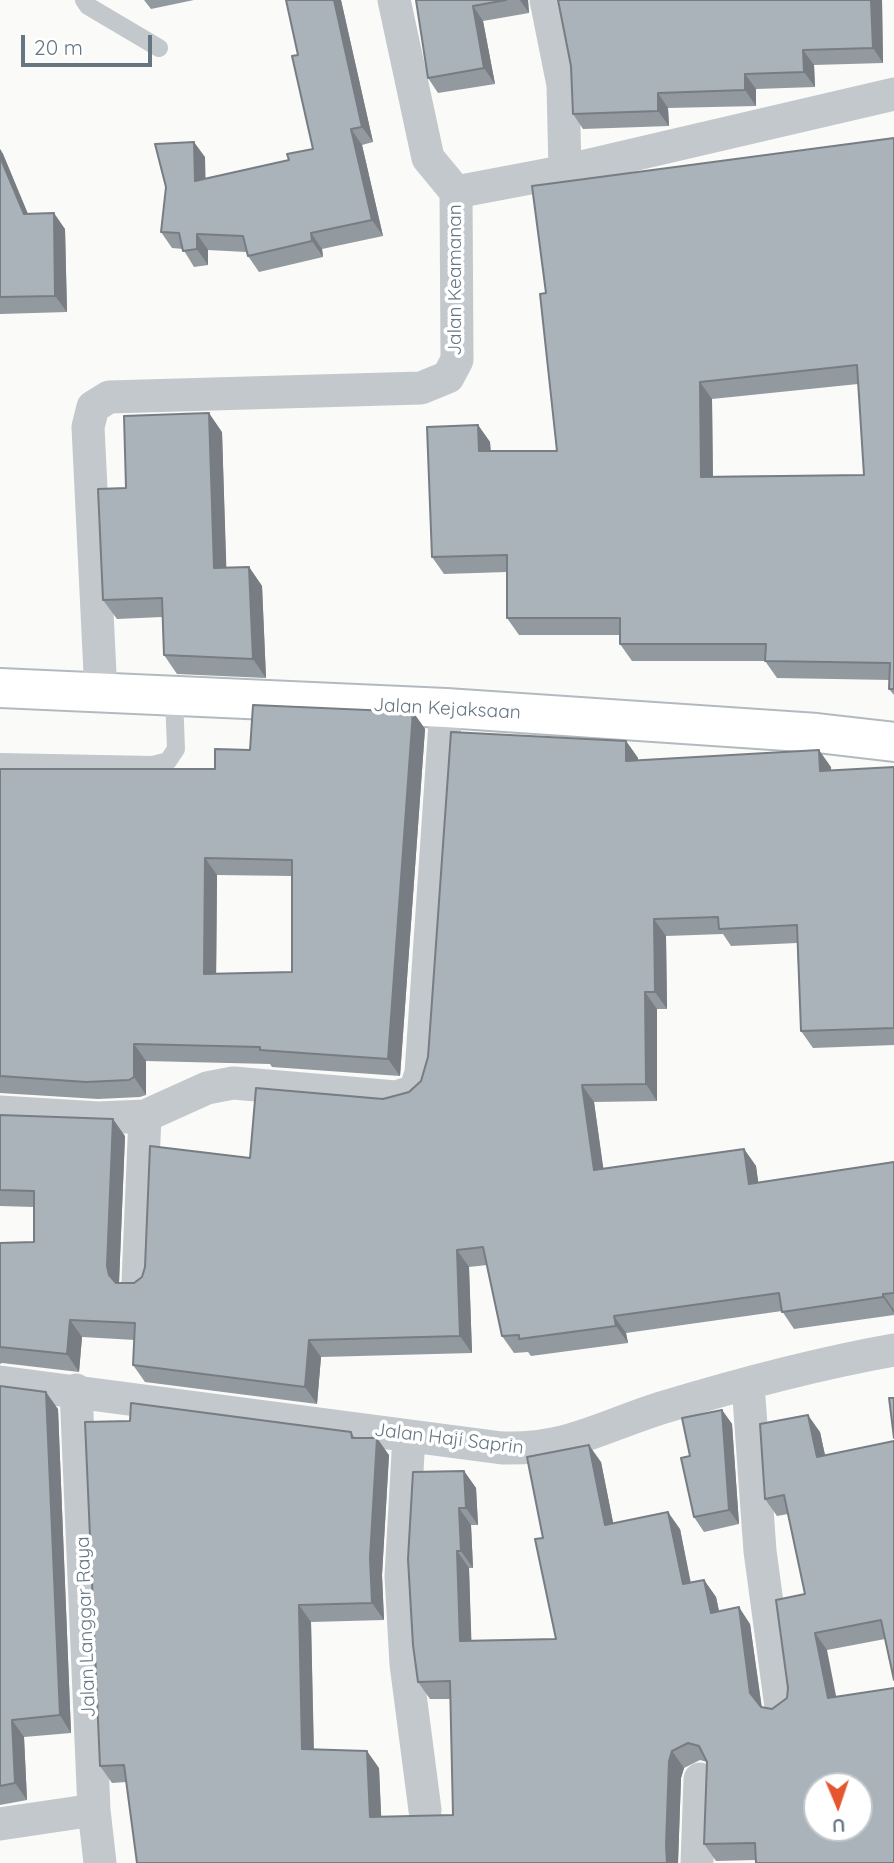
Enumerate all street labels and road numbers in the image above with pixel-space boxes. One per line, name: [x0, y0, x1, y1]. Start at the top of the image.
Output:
street label: Jalan Keamanan: [444, 204, 466, 356]
street label: Jalan Kejaksaan: [373, 694, 521, 724]
street label: Jalan Haji Saprin: [373, 1419, 525, 1459]
street label: Jalan Langgar Raya: [71, 1536, 101, 1718]

